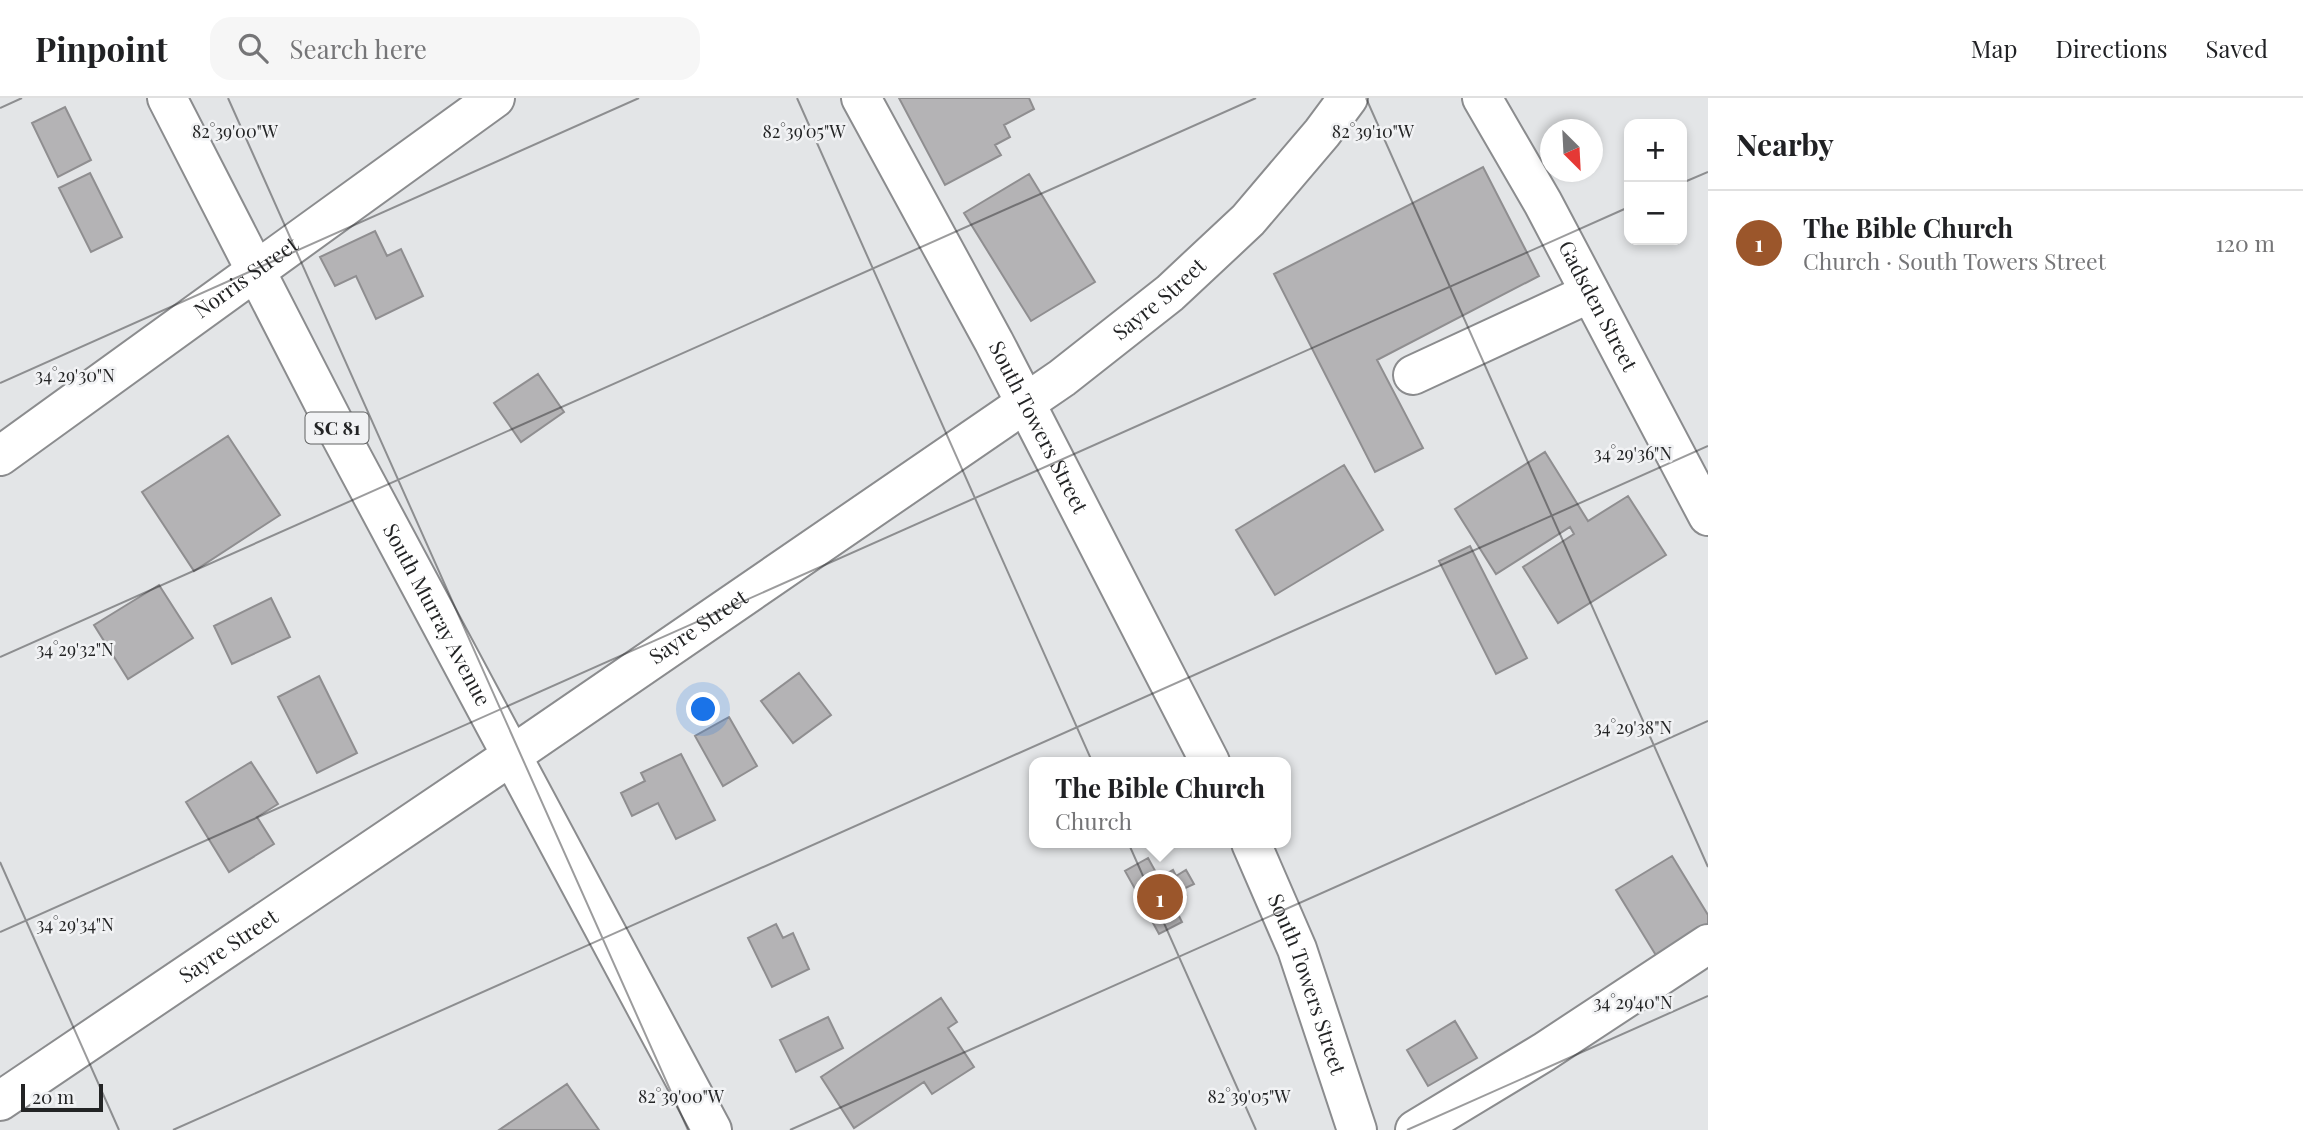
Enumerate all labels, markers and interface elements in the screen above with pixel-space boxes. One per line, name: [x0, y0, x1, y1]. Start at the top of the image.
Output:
search box: [210, 17, 700, 80]
text: Pinpoint: [35, 26, 168, 70]
icon: search: [234, 29, 272, 67]
text: Search here: [290, 31, 427, 66]
text: Map: [1971, 32, 2017, 64]
text: Directions: [2055, 32, 2168, 64]
text: Saved: [2206, 32, 2268, 64]
text: 82°39'00"W: [192, 119, 279, 143]
text: 82°39'05"W: [762, 119, 846, 143]
text: 82°39'10"W: [1332, 119, 1415, 143]
north arrow: [1540, 119, 1603, 182]
map controls: [1624, 119, 1687, 245]
button: +: [1624, 119, 1687, 182]
text: Nearby: [1736, 124, 1834, 164]
button: −: [1624, 182, 1687, 245]
text: The Bible Church: [1803, 210, 2013, 245]
text: 1: [1755, 227, 1763, 258]
text: 120 m: [2216, 227, 2275, 258]
street label: Norris Street: [188, 229, 303, 323]
street label: Gadsden Street: [1553, 235, 1645, 376]
text: Church · South Towers Street: [1803, 245, 2106, 276]
street label: Sayre Street: [1106, 250, 1211, 345]
street label: South Towers Street: [984, 336, 1096, 518]
text: 34°29'30"N: [35, 363, 115, 387]
road number: SC 81: [306, 412, 368, 444]
text: 34°29'36"N: [1594, 441, 1672, 465]
street label: South Murray Avenue: [378, 518, 498, 710]
street label: Sayre Street: [643, 582, 753, 669]
text: 34°29'32"N: [36, 637, 114, 661]
your location: [686, 692, 720, 726]
text: 34°29'38"N: [1594, 715, 1673, 739]
popup: [1029, 757, 1291, 848]
text: The Bible Church: [1055, 770, 1265, 805]
text: Church: [1055, 805, 1132, 836]
pin: 1: [1137, 871, 1183, 923]
street label: South Towers Street: [1263, 889, 1354, 1078]
street label: Sayre Street: [173, 901, 283, 988]
text: 34°29'34"N: [36, 912, 114, 936]
text: 34°29'40"N: [1593, 990, 1673, 1014]
scale bar: [21, 1081, 103, 1113]
text: 20 m: [32, 1083, 74, 1109]
text: 82°39'00"W: [638, 1084, 725, 1108]
text: 82°39'05"W: [1207, 1084, 1291, 1108]

